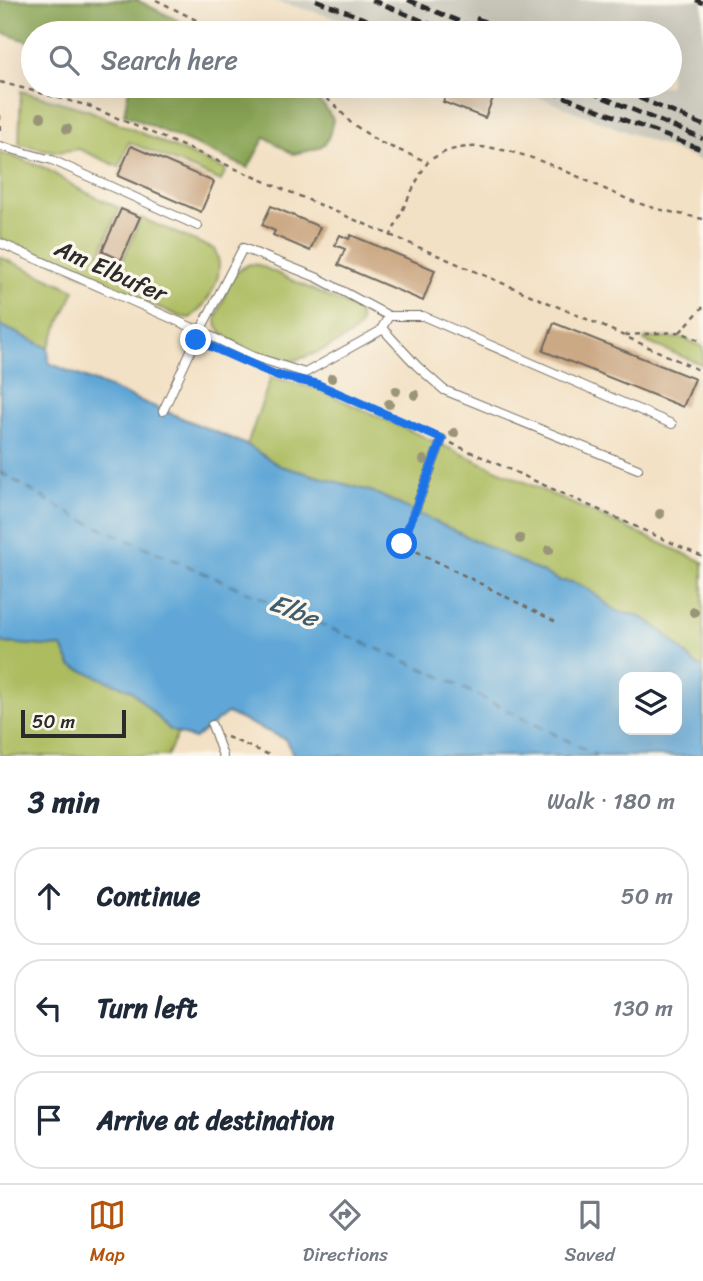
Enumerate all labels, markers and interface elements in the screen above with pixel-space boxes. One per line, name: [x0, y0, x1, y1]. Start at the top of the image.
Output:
search box: [21, 21, 682, 98]
text: Search here: [101, 37, 238, 83]
icon: search: [45, 41, 83, 79]
street label: Am Elbufer: [47, 227, 176, 315]
route end: [180, 324, 211, 355]
route start: [386, 528, 417, 559]
water label: Elbe: [263, 579, 328, 642]
map controls: [619, 672, 682, 735]
button: layers: [619, 672, 682, 735]
text: 50 m: [32, 705, 75, 738]
scale bar: [21, 707, 126, 739]
text: 3 min: [28, 775, 100, 829]
text: Walk · 180 m: [547, 781, 675, 822]
text: Continue: [97, 873, 200, 919]
text: 50 m: [621, 876, 673, 917]
icon: ahead: [30, 877, 68, 915]
text: Turn left: [97, 985, 197, 1031]
text: 130 m: [612, 988, 673, 1029]
icon: left: [30, 989, 68, 1027]
text: Arrive at destination: [97, 1097, 334, 1143]
icon: arrive: [30, 1101, 68, 1139]
tab: Map: [88, 1196, 126, 1271]
tab: Directions: [303, 1196, 388, 1271]
tab: Saved: [565, 1196, 615, 1271]

